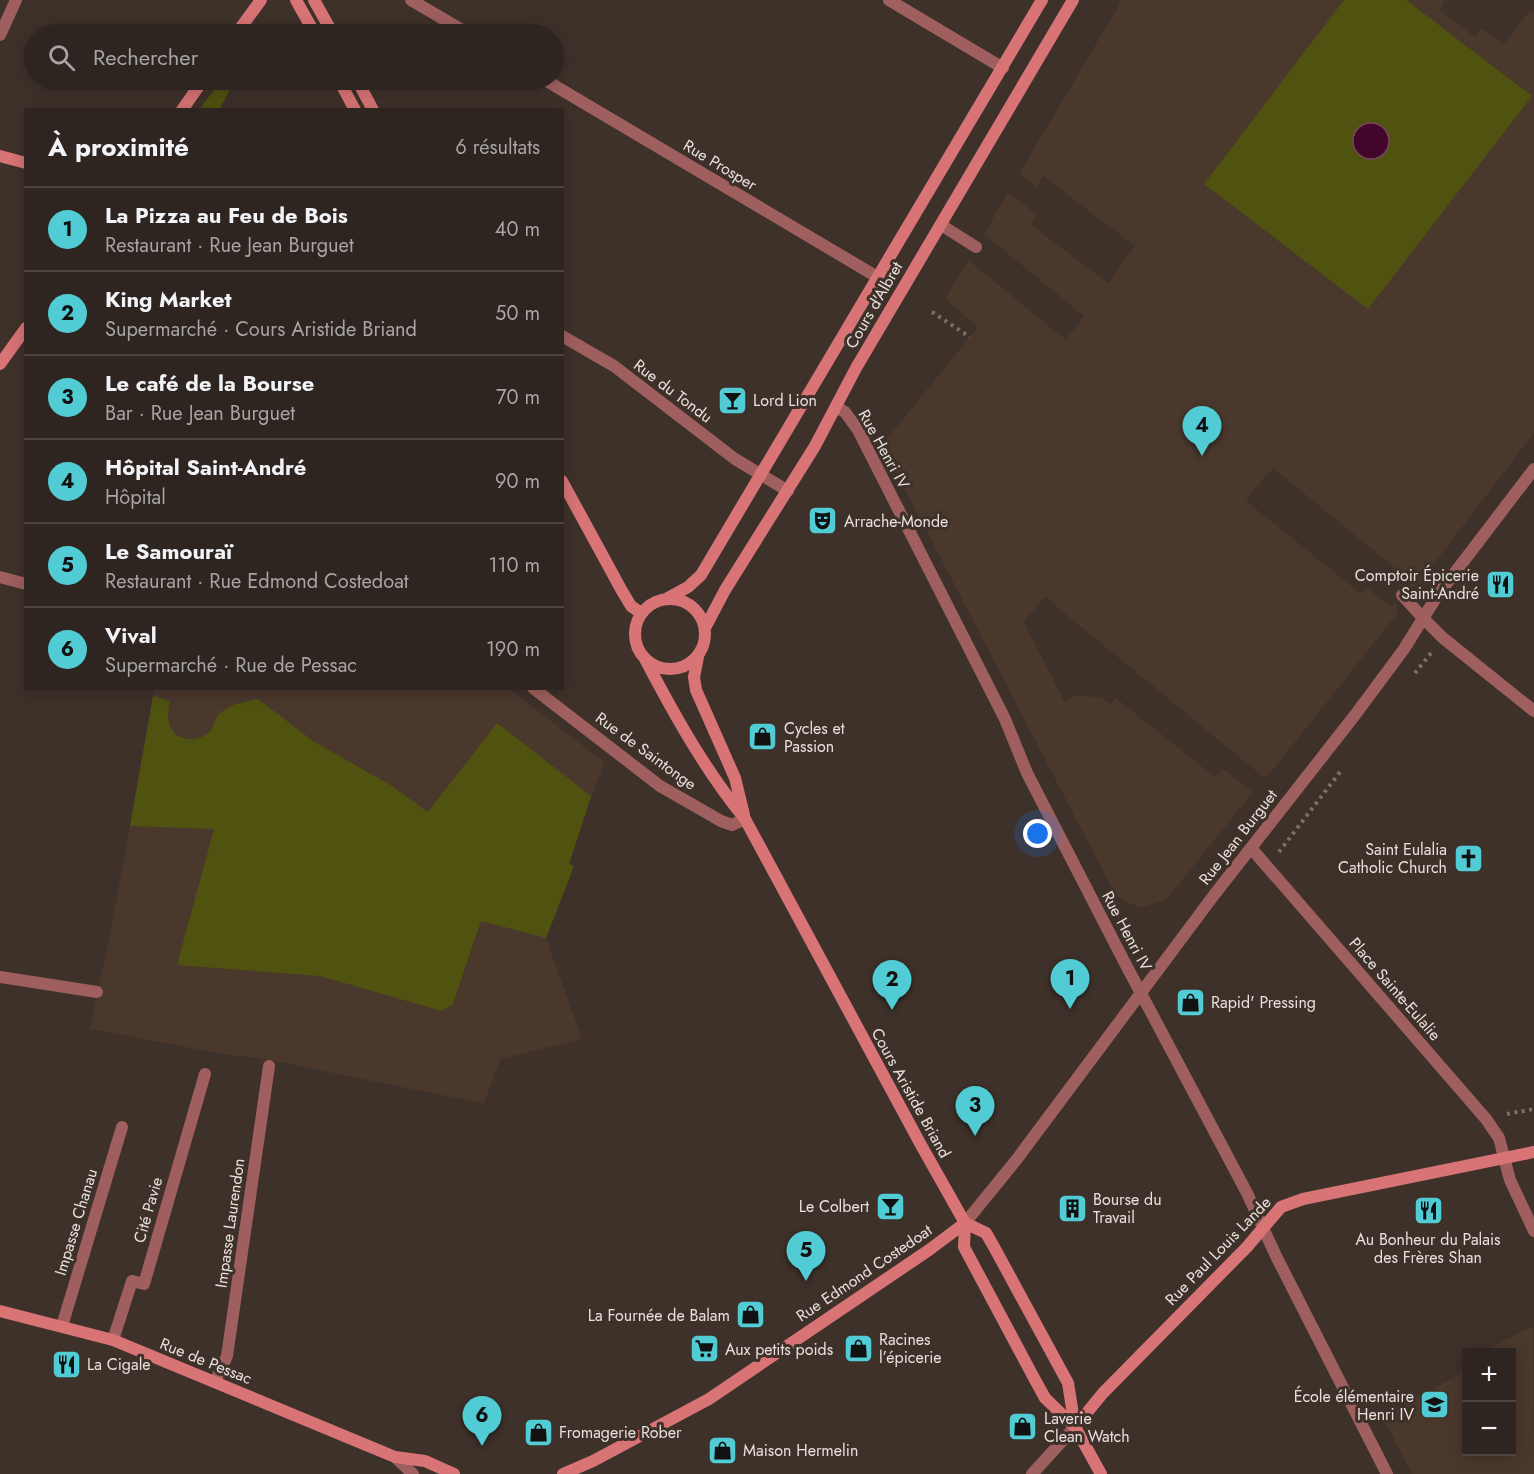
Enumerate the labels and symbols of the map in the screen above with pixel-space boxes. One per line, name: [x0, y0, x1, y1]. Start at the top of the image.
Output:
street label: Rue Prosper: [679, 134, 762, 196]
street label: Cours d'Albret: [840, 257, 908, 353]
street label: Rue du Tondu: [629, 354, 717, 428]
bar icon: Lord Lion: [716, 384, 748, 416]
place label: Lord Lion: [753, 389, 817, 412]
street label: Rue Henri IV: [853, 405, 915, 493]
pin: 4: [1182, 406, 1222, 456]
theatre icon: Arrache-Monde: [807, 505, 839, 537]
place label: Arrache-Monde: [844, 510, 948, 533]
place label: Comptoir Épicerie Saint-André: [1355, 564, 1479, 605]
restaurant icon: Comptoir Épicerie Saint-André: [1484, 568, 1516, 600]
street label: Rue de Saintonge: [591, 706, 701, 796]
place label: Cycles et Passion: [784, 717, 845, 758]
shop icon: Cycles et Passion: [747, 721, 779, 753]
street label: Rue Jean Burguet: [1193, 784, 1283, 890]
your location: [1023, 819, 1052, 848]
place label: Saint Eulalia Catholic Church: [1338, 838, 1447, 879]
church icon: Saint Eulalia Catholic Church: [1452, 842, 1484, 874]
street label: Rue Henri IV: [1096, 887, 1158, 975]
street label: Place Sainte-Eulalie: [1344, 932, 1446, 1046]
pin: 2: [872, 960, 912, 1010]
pin: 1: [1050, 960, 1090, 1009]
shop icon: Rapid' Pressing: [1174, 986, 1206, 1018]
place label: Rapid' Pressing: [1211, 991, 1316, 1014]
street label: Cours Aristide Briand: [866, 1024, 956, 1162]
pin: 3: [956, 1086, 994, 1136]
street label: Impasse Laurendon: [210, 1157, 250, 1289]
street label: Impasse Chanau: [49, 1166, 103, 1278]
street label: Cité Pavie: [128, 1174, 168, 1246]
place label: Bourse du Travail: [1093, 1188, 1162, 1229]
bar icon: Le Colbert: [874, 1190, 906, 1222]
street label: Rue Paul Louis Lande: [1160, 1191, 1276, 1311]
building icon: Bourse du Travail: [1056, 1192, 1088, 1224]
place label: Le Colbert: [799, 1195, 869, 1218]
restaurant icon: Au Bonheur du Palais des Frères Shan: [1412, 1195, 1444, 1227]
street label: Rue Edmond Costedoat: [791, 1219, 937, 1327]
place label: Au Bonheur du Palais des Frères Shan: [1355, 1228, 1501, 1269]
pin: 5: [786, 1232, 826, 1281]
shop icon: La Fournée de Balam: [735, 1299, 767, 1331]
place label: La Fournée de Balam: [588, 1304, 730, 1327]
place label: Racines l’épicerie: [879, 1328, 942, 1369]
street label: Rue de Pessac: [157, 1332, 255, 1390]
shop icon: Racines l’épicerie: [842, 1332, 874, 1364]
supermarket icon: Aux petits poids: [688, 1333, 720, 1365]
place label: Aux petits poids: [725, 1338, 833, 1361]
restaurant icon: La Cigale: [50, 1348, 82, 1380]
place label: La Cigale: [87, 1353, 151, 1376]
place label: École élémentaire Henri IV: [1294, 1385, 1414, 1426]
school or university icon: École élémentaire Henri IV: [1419, 1389, 1451, 1421]
pin: 6: [462, 1396, 502, 1446]
place label: Laverie Clean Watch: [1044, 1407, 1130, 1448]
shop icon: Laverie Clean Watch: [1007, 1411, 1039, 1443]
shop icon: Fromagerie Rober: [522, 1416, 554, 1448]
place label: Fromagerie Rober: [559, 1421, 682, 1444]
shop icon: Maison Hermelin: [706, 1434, 738, 1466]
place label: Maison Hermelin: [743, 1439, 858, 1462]

